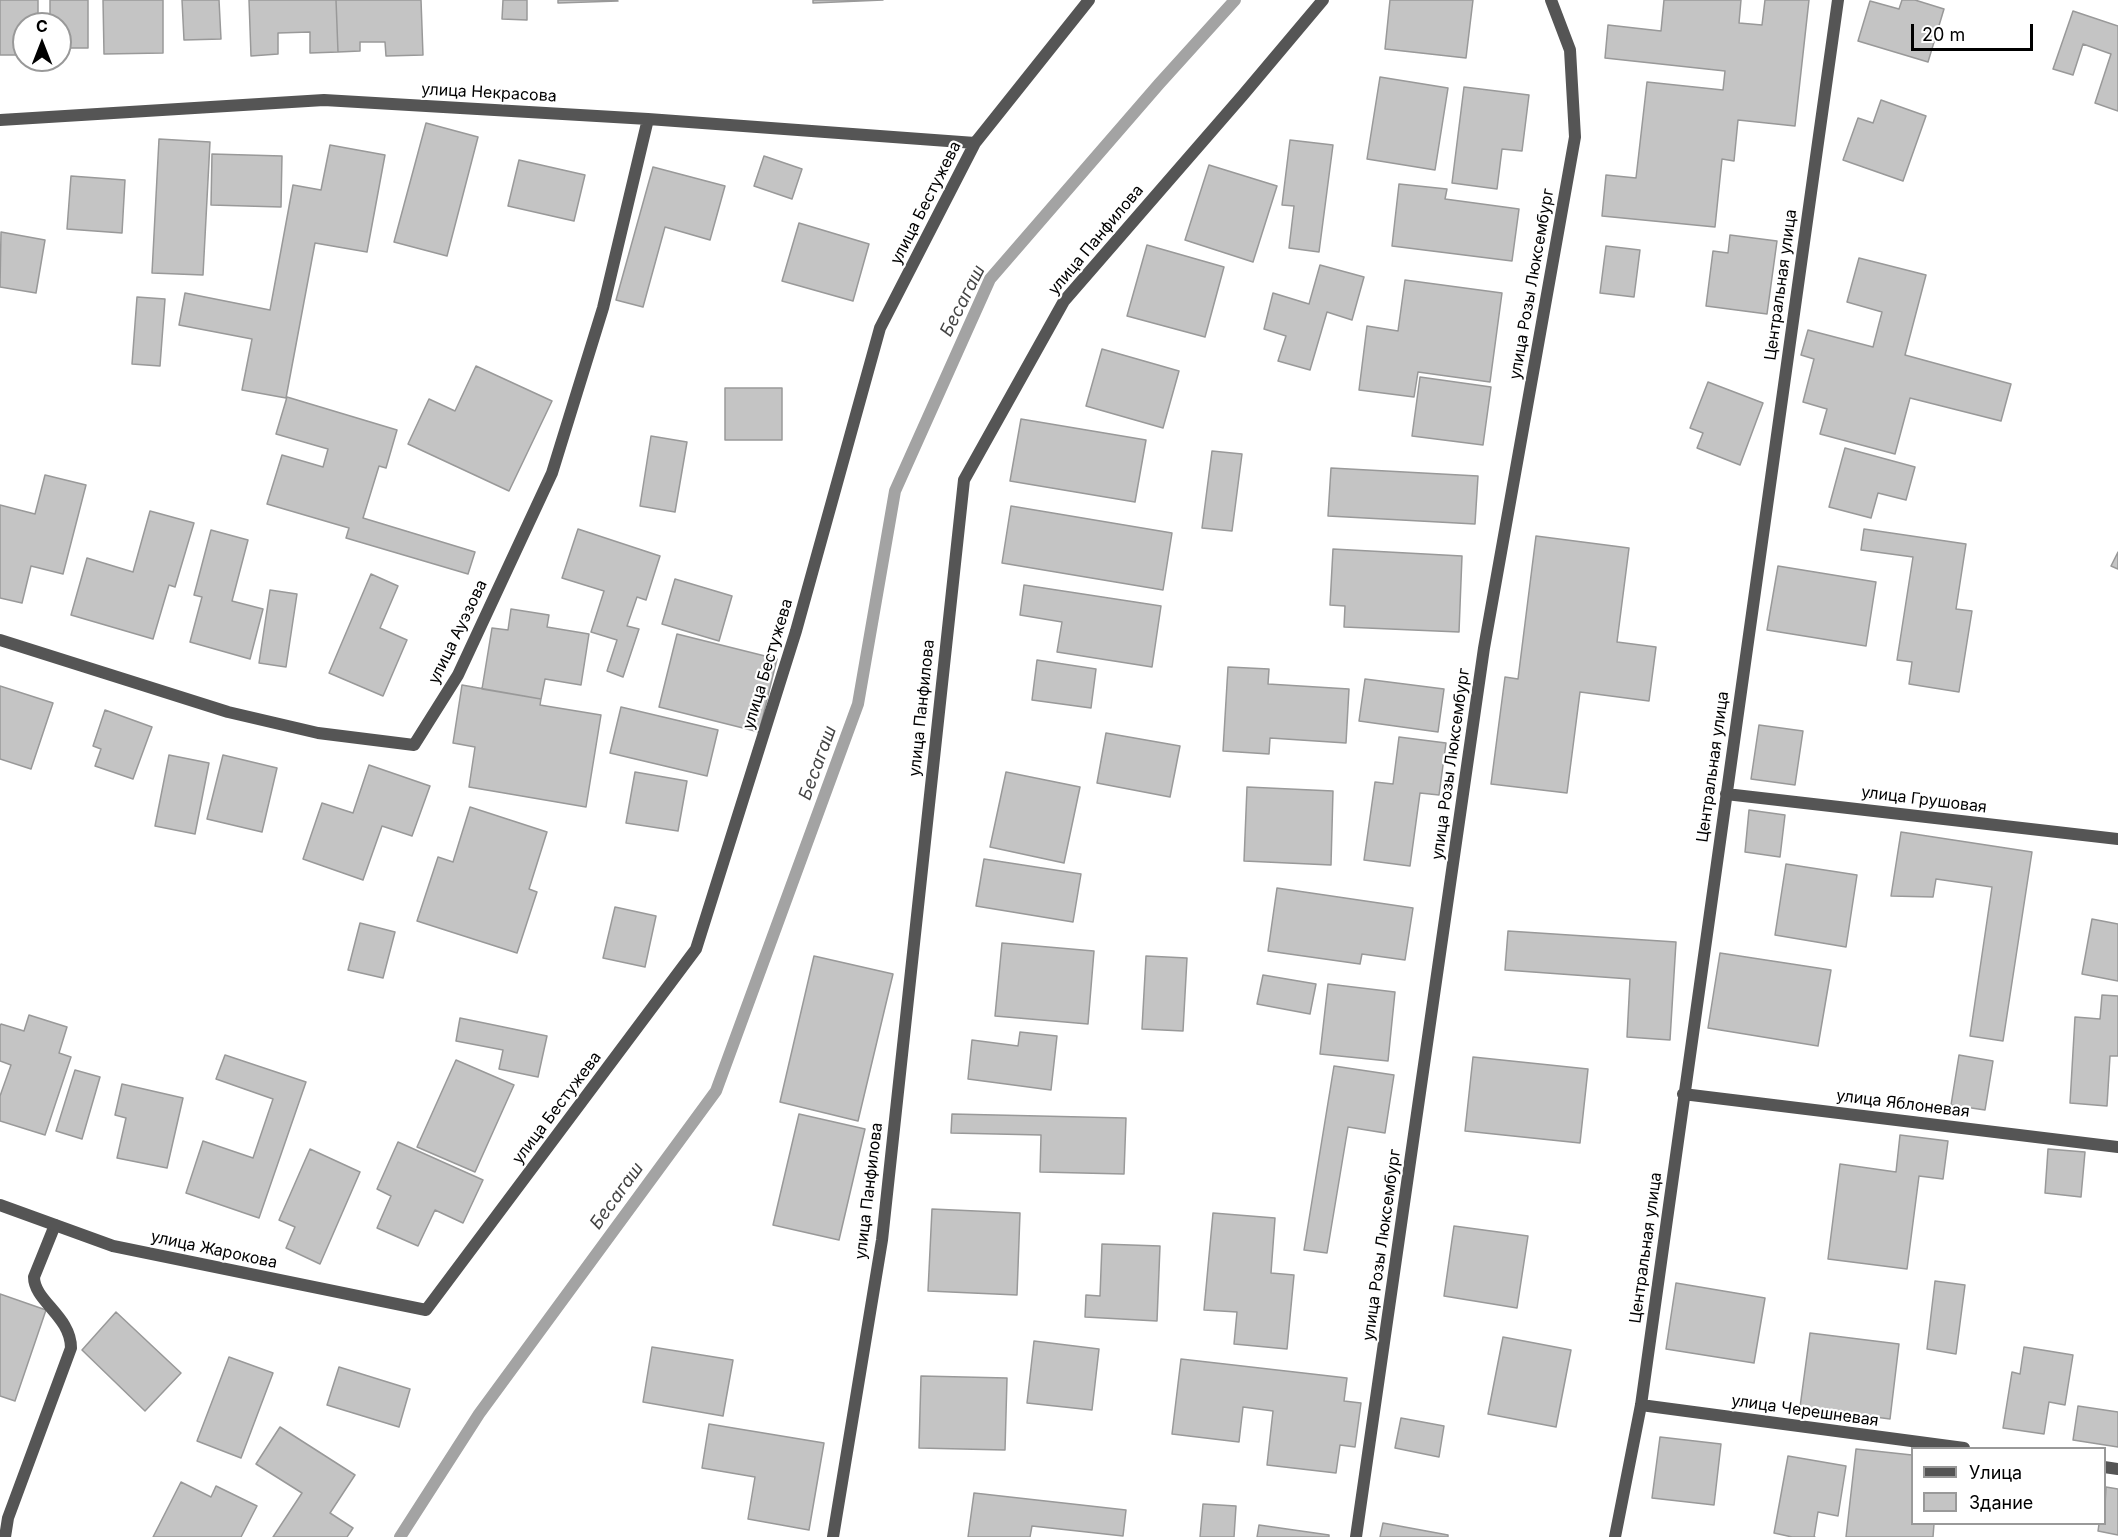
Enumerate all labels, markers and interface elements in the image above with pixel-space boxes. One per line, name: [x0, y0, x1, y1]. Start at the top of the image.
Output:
north arrow: [12, 12, 72, 72]
scale bar: [1914, 12, 2036, 50]
text: С: [36, 16, 48, 36]
text: 20 m: [1922, 24, 1965, 45]
street label: улица Некрасова: [421, 80, 557, 106]
street label: улица Бестужева: [887, 138, 965, 268]
street label: улица Панфилова: [1044, 181, 1148, 299]
street label: улица Розы Люксембург: [1506, 187, 1558, 381]
street label: Центральная улица: [1761, 208, 1801, 362]
water label: Бесагаш: [936, 262, 990, 340]
street label: улица Ауэзова: [424, 577, 492, 687]
street label: улица Бестужева: [739, 596, 797, 732]
street label: улица Панфилова: [905, 639, 939, 777]
street label: улица Розы Люксембург: [1428, 667, 1474, 861]
street label: Центральная улица: [1693, 690, 1733, 844]
water label: Бесагаш: [795, 723, 841, 803]
street label: улица Грушовая: [1860, 783, 1988, 817]
street label: улица Бестужева: [509, 1048, 605, 1168]
street label: улица Яблоневая: [1835, 1086, 1971, 1122]
street label: улица Панфилова: [851, 1122, 887, 1260]
street label: улица Розы Люксембург: [1359, 1148, 1405, 1342]
water label: Бесагаш: [586, 1158, 648, 1234]
street label: Центральная улица: [1626, 1171, 1666, 1325]
street label: улица Жарокова: [149, 1227, 279, 1273]
street label: улица Черешневая: [1730, 1391, 1880, 1431]
legend: [1911, 1447, 2106, 1525]
text: Улица: [1969, 1462, 2022, 1483]
text: Здание: [1969, 1492, 2033, 1513]

